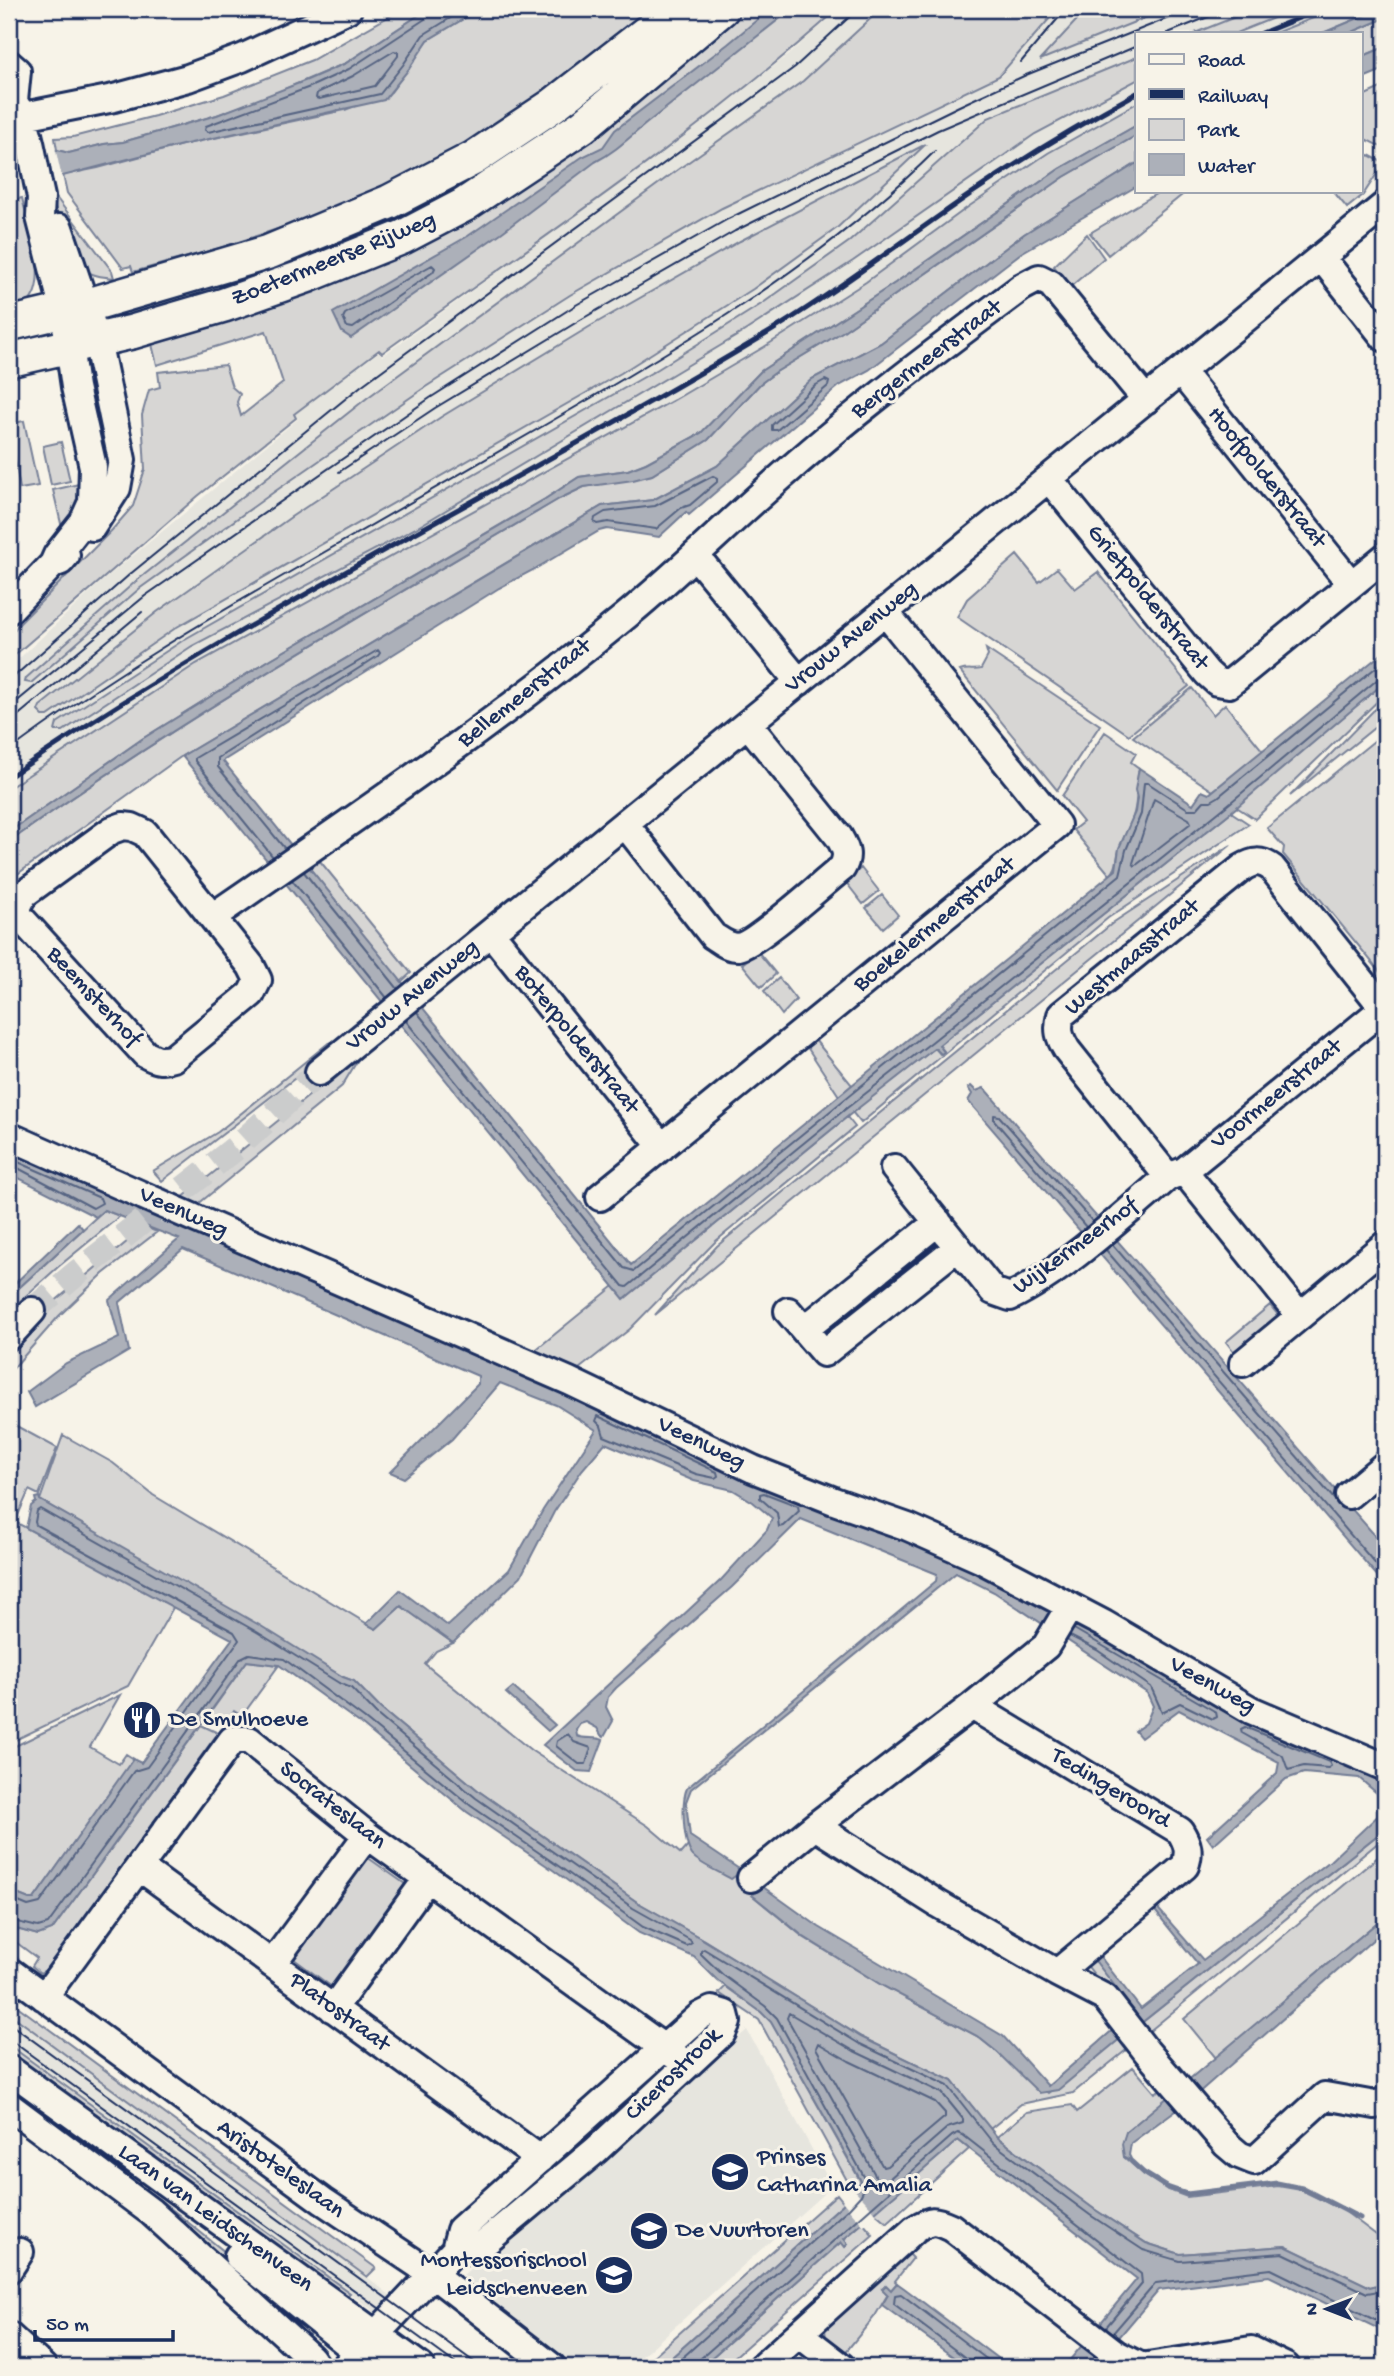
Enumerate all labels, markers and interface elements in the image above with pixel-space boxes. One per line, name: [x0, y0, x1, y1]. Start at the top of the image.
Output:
legend: [1135, 32, 1362, 192]
text: Road: [1198, 50, 1246, 75]
text: Railway: [1198, 86, 1268, 111]
text: Park: [1197, 120, 1241, 145]
text: Water: [1198, 156, 1256, 181]
street label: Zoetermeerse Rijweg: [228, 206, 440, 314]
street label: Bergermeerstraat: [845, 292, 1010, 427]
street label: Hoofpolderstraat: [1200, 401, 1333, 556]
street label: Grietpolderstraat: [1079, 519, 1216, 678]
street label: Vrouw Avenweg: [779, 575, 924, 701]
street label: Bellemeerstraat: [452, 632, 599, 756]
street label: Boekelermeerstraat: [847, 849, 1024, 1000]
street label: Westmaasstraat: [1060, 892, 1208, 1023]
street label: Vrouw Avenweg: [340, 933, 485, 1059]
street label: Beemsterhof: [39, 940, 148, 1054]
street label: Boterpolderstraat: [506, 959, 646, 1122]
street label: Voormeerstraat: [1205, 1032, 1350, 1157]
street label: Veenweg: [133, 1180, 232, 1245]
street label: Wijkermeerhof: [1008, 1191, 1145, 1302]
street label: Veenweg: [651, 1410, 750, 1478]
street label: Veenweg: [1163, 1650, 1260, 1722]
restaurant icon: De Smulhoeve: [121, 1699, 163, 1741]
place label: De Smulhoeve: [167, 1706, 309, 1735]
street label: Tedingeroord: [1043, 1741, 1177, 1837]
street label: Socrateslaan: [273, 1755, 392, 1857]
street label: Platostraat: [282, 1966, 397, 2061]
street label: Cicerostrook: [620, 2020, 730, 2128]
street label: Aristoteleslaan: [210, 2114, 350, 2226]
street label: Laan van Leidschenveen: [112, 2138, 319, 2300]
place label: Prinses Catharina Amalia: [756, 2144, 932, 2201]
school or university icon: Prinses Catharina Amalia: [709, 2151, 751, 2193]
school or university icon: De Vuurtoren: [628, 2210, 670, 2252]
place label: De Vuurtoren: [674, 2217, 809, 2246]
place label: Montessorischool Leidschenveen: [420, 2247, 588, 2304]
school or university icon: Montessorischool Leidschenveen: [593, 2254, 635, 2296]
north arrow: [1292, 2274, 1362, 2344]
scale bar: [35, 2299, 173, 2343]
text: N: [1302, 2303, 1325, 2315]
text: 50 m: [46, 2314, 89, 2339]

